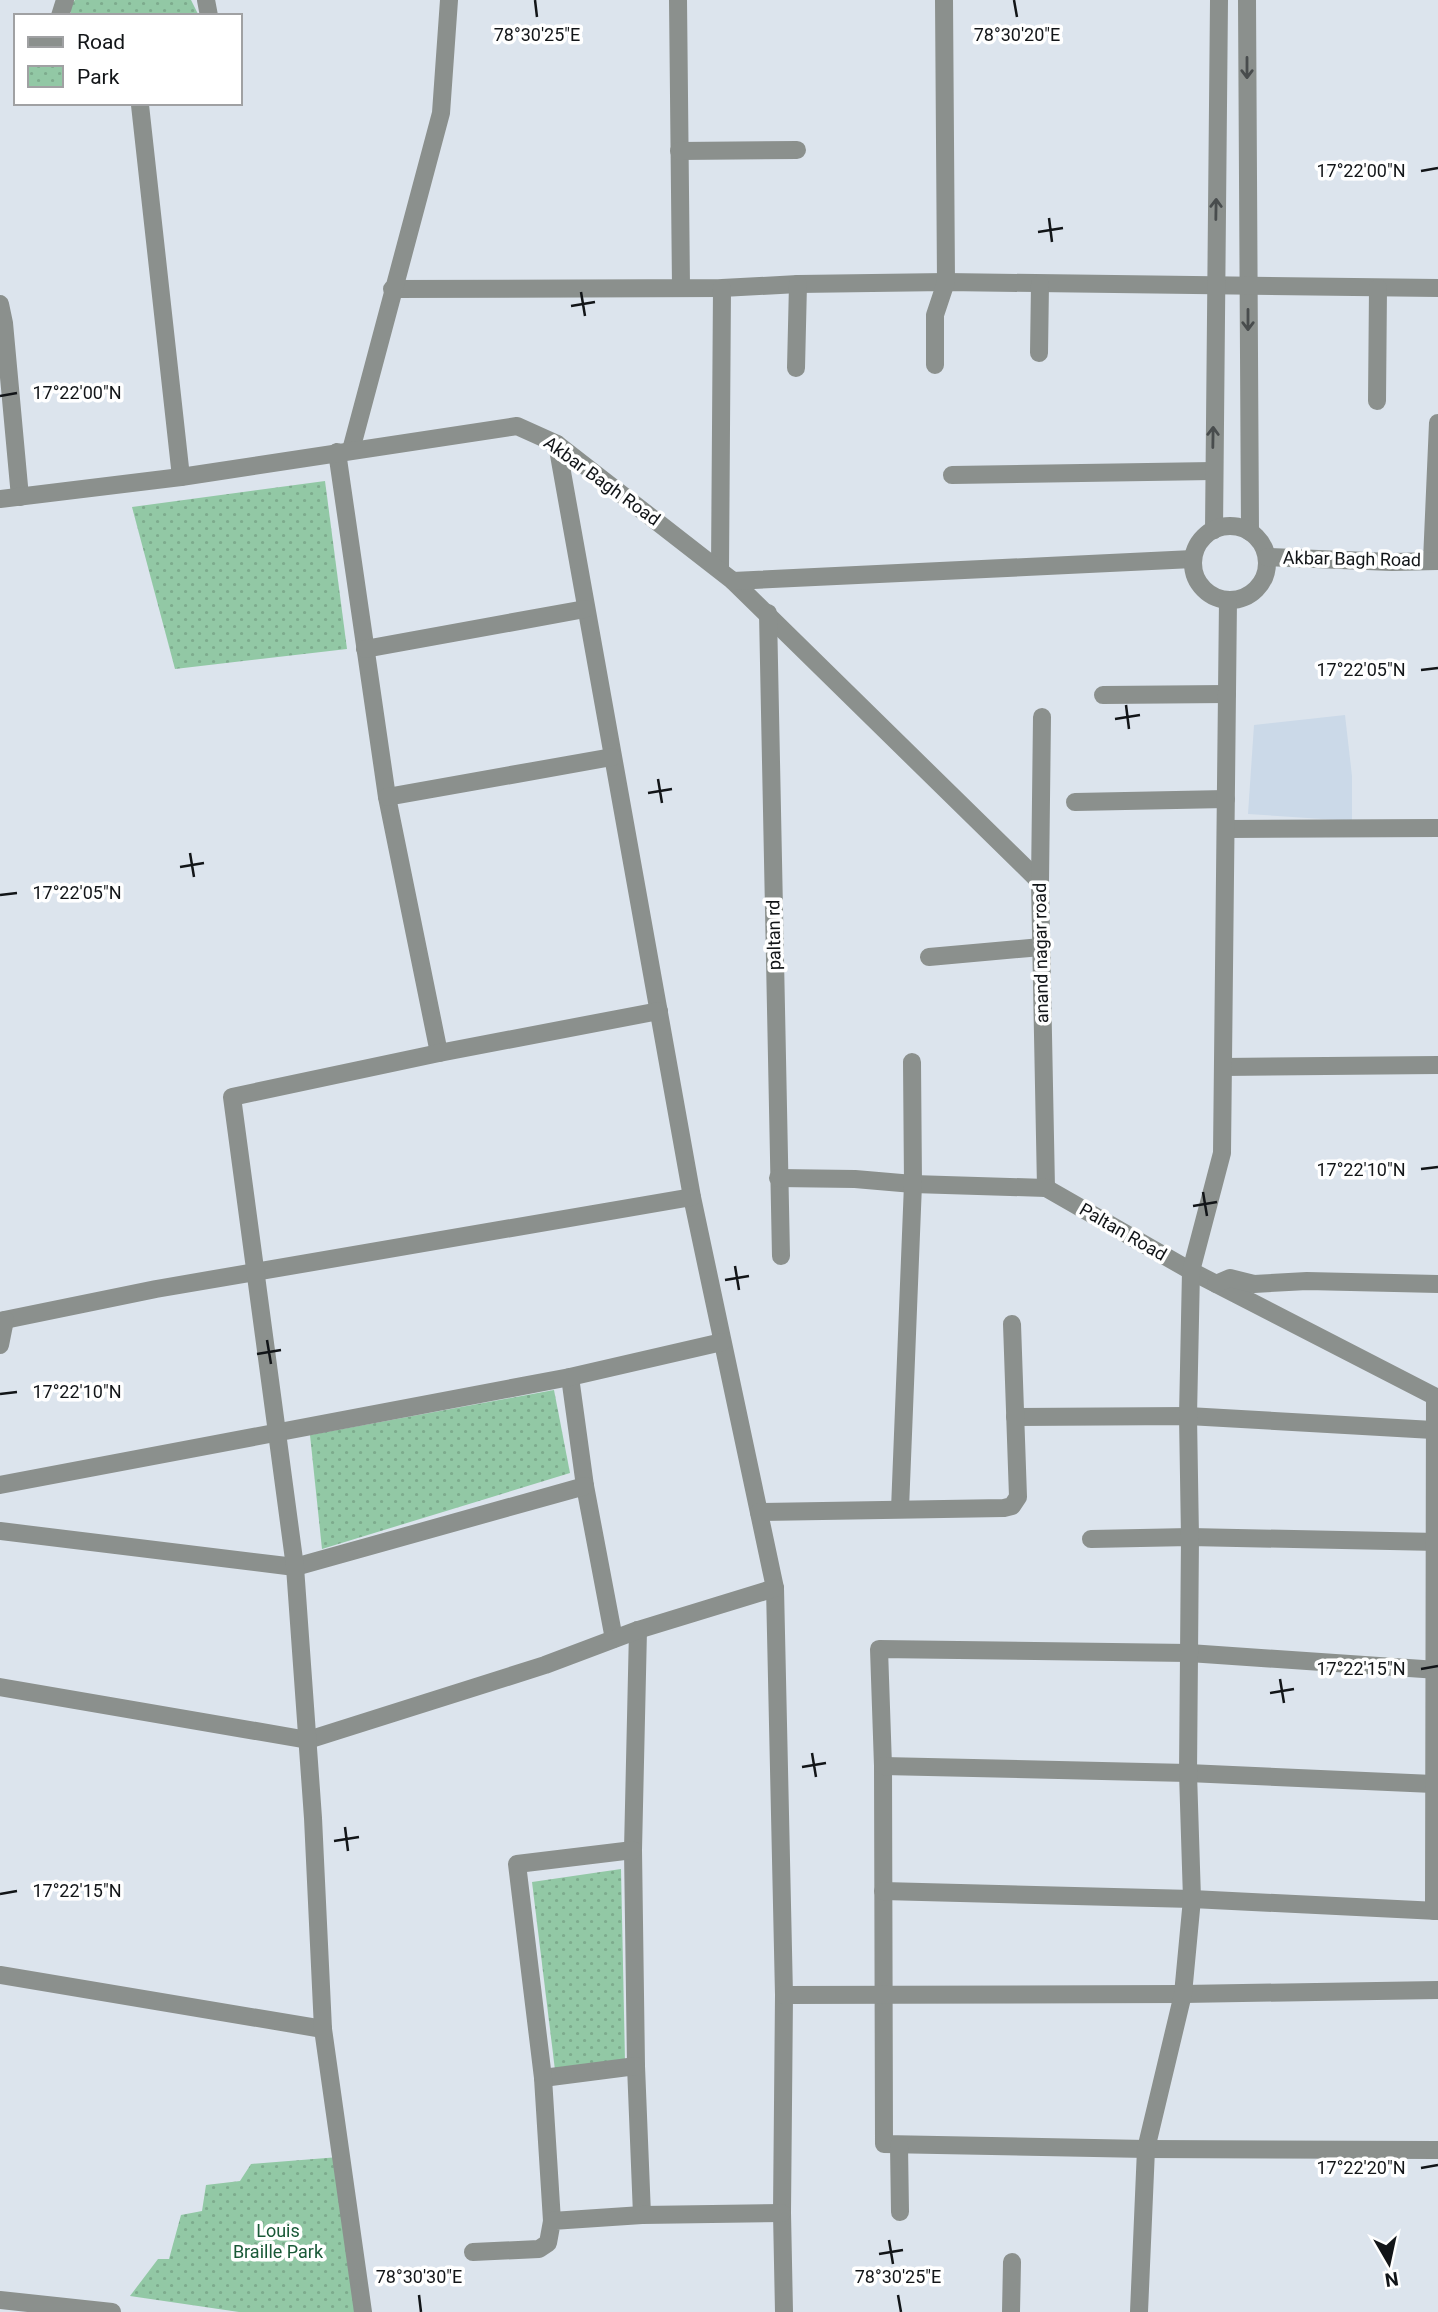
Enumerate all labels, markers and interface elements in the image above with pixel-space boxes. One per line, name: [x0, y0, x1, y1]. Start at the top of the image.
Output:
legend: [14, 14, 242, 105]
text: 78°30'25"E: [494, 24, 580, 45]
text: 78°30'20"E: [974, 24, 1060, 45]
text: Road: [77, 30, 125, 54]
one-way arrow: [1240, 56, 1254, 79]
text: Park: [77, 65, 120, 89]
text: 17°22'00"N: [1316, 160, 1406, 181]
one-way arrow: [1209, 198, 1222, 221]
one-way arrow: [1241, 308, 1255, 331]
text: 17°22'00"N: [32, 382, 122, 403]
one-way arrow: [1207, 426, 1220, 449]
street label: Akbar Bagh Road: [540, 432, 664, 530]
street label: Akbar Bagh Road: [1283, 547, 1421, 570]
text: 17°22'05"N: [1316, 659, 1406, 680]
text: 17°22'05"N: [32, 882, 122, 903]
street label: anand nagar road: [1029, 883, 1052, 1023]
street label: paltan rd: [762, 900, 785, 970]
text: 17°22'10"N: [1316, 1159, 1406, 1180]
street label: Paltan Road: [1076, 1198, 1170, 1265]
text: 17°22'10"N: [32, 1381, 122, 1402]
text: 17°22'15"N: [1316, 1658, 1406, 1679]
text: 17°22'15"N: [32, 1880, 122, 1901]
text: 17°22'20"N: [1316, 2157, 1406, 2178]
park label: Louis Braille Park: [233, 2220, 324, 2262]
north arrow: [1354, 2228, 1424, 2298]
text: 78°30'30"E: [376, 2266, 462, 2287]
text: 78°30'25"E: [855, 2266, 941, 2287]
text: N: [1383, 2267, 1400, 2292]

